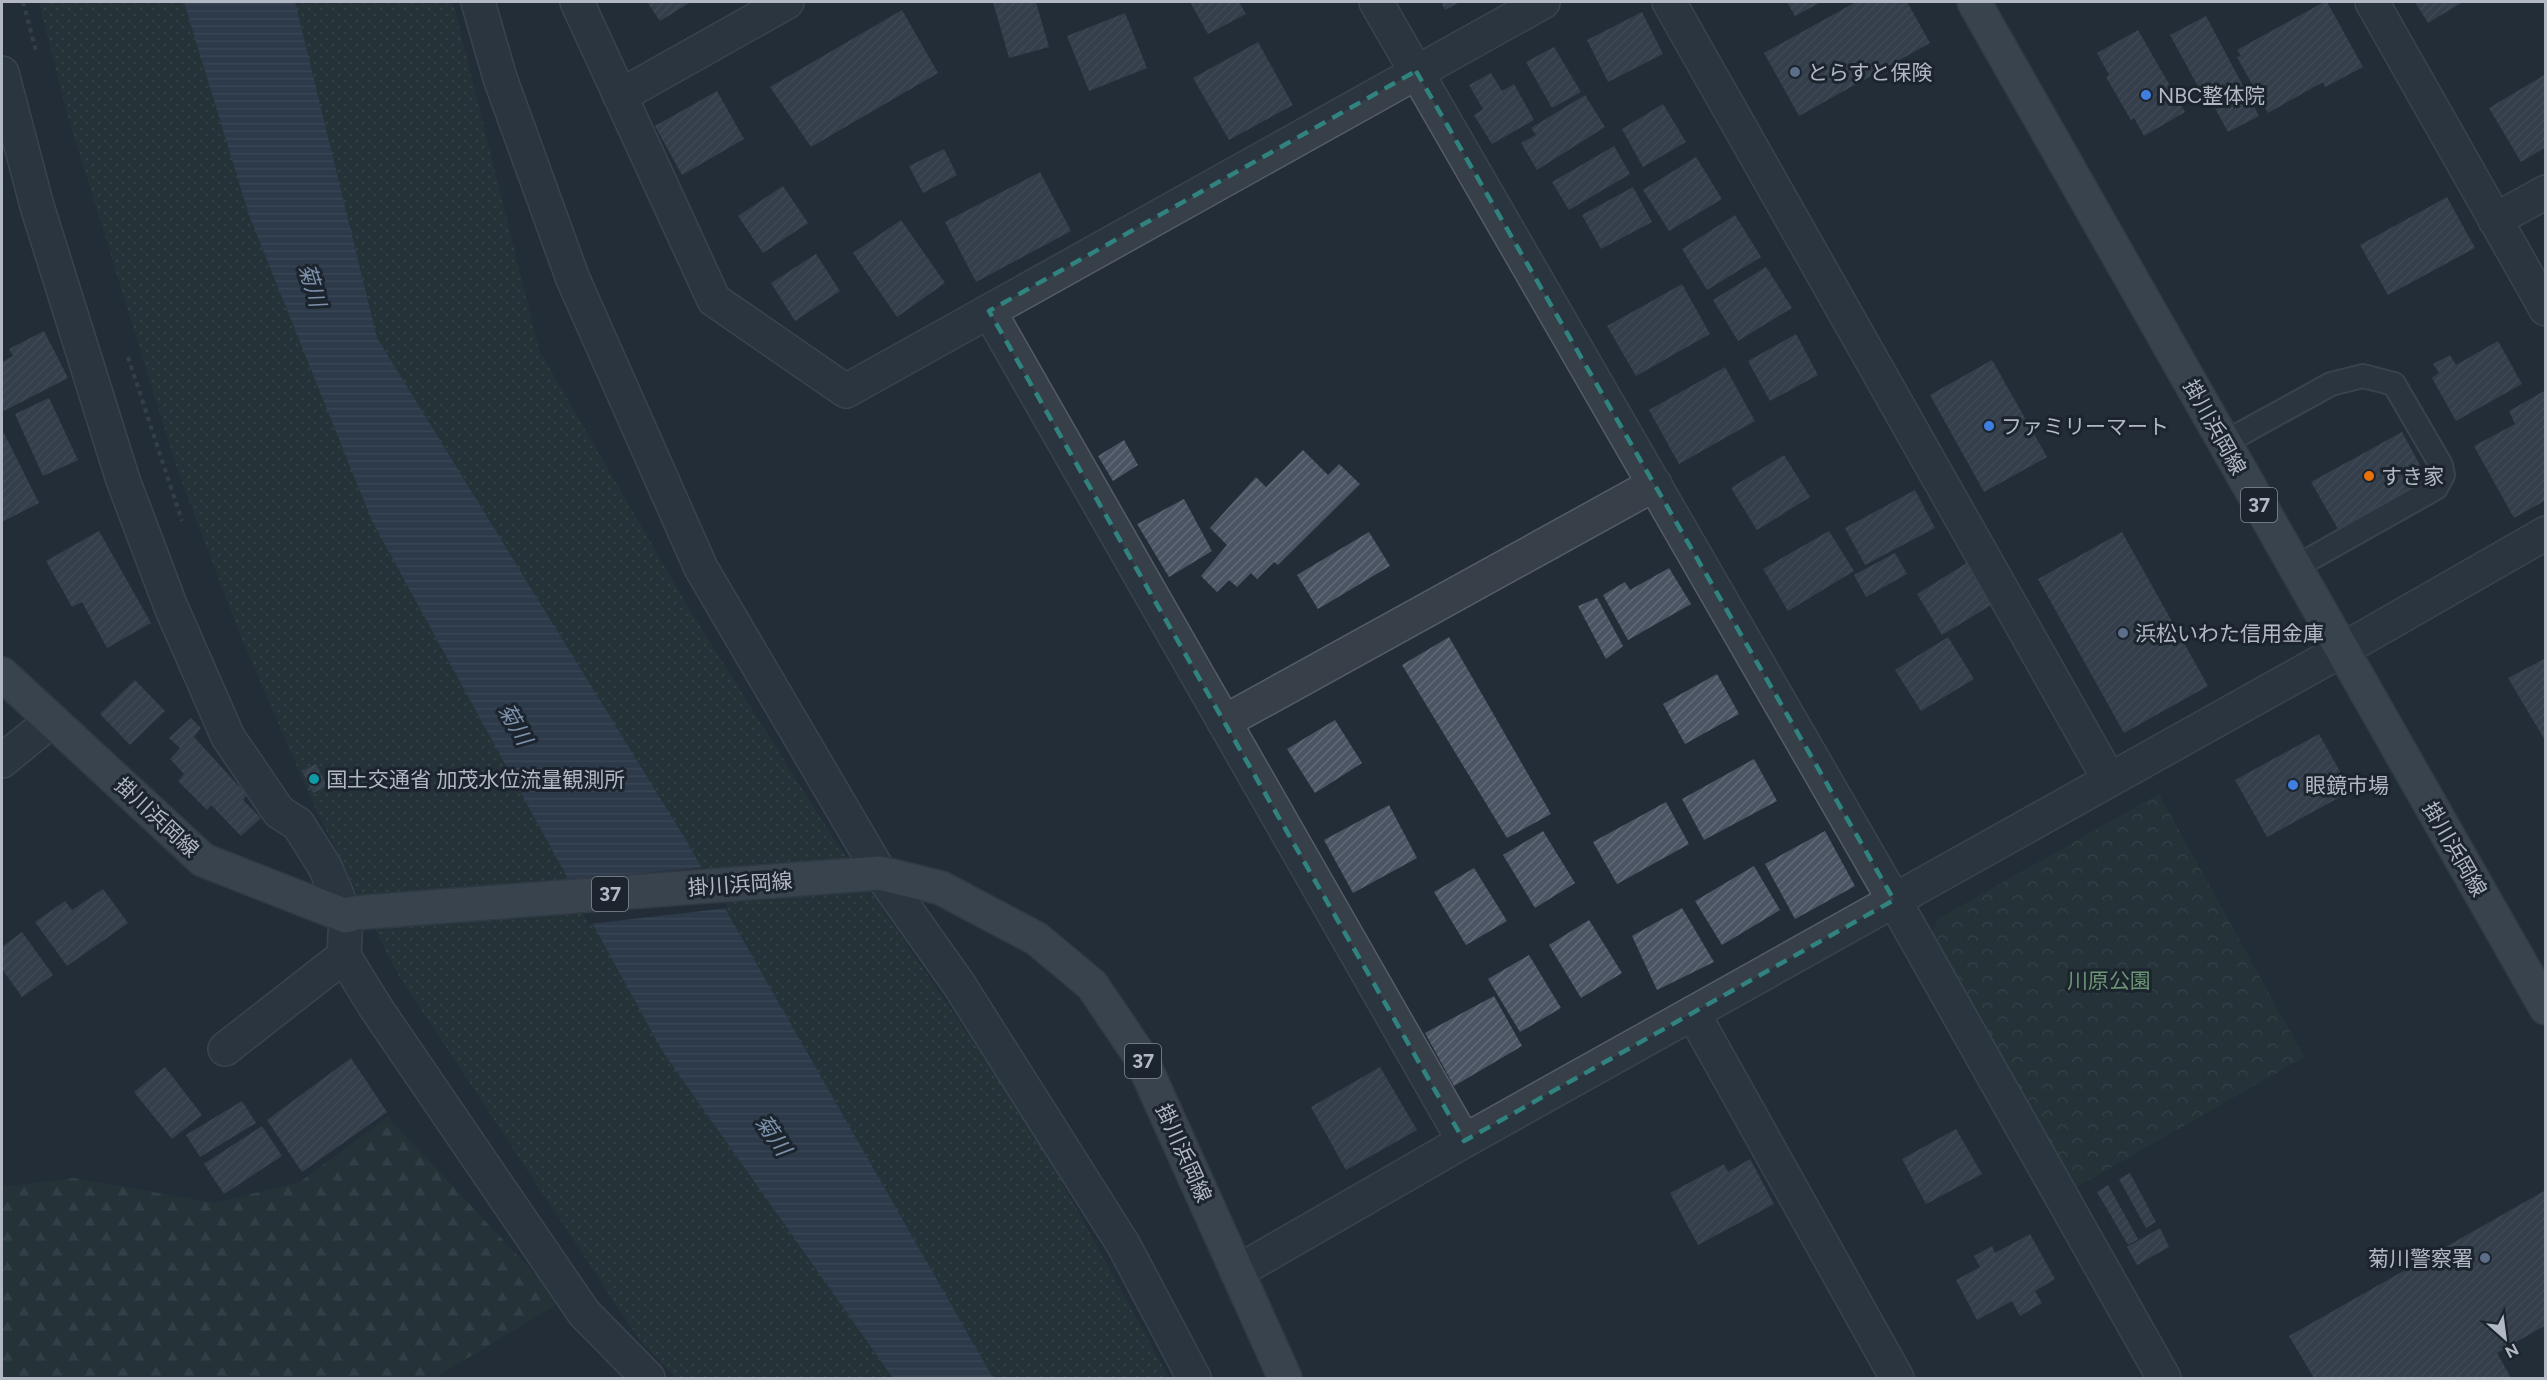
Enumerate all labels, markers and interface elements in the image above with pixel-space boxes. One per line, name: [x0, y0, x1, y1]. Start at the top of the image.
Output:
place label: とらすと保険: [1807, 60, 1933, 85]
marker: とらすと保険: [1788, 65, 1802, 79]
place label: NBC整体院: [2158, 83, 2265, 108]
marker: NBC整体院: [2139, 88, 2153, 102]
water label: 菊川: [293, 260, 332, 312]
street label: 掛川浜岡線: [2179, 375, 2251, 479]
place label: ファミリーマート: [2001, 414, 2169, 439]
marker: ファミリーマート: [1982, 419, 1996, 433]
place label: すき家: [2381, 464, 2444, 489]
marker: すき家: [2362, 469, 2376, 483]
road number: 37: [2241, 488, 2277, 522]
place label: 浜松いわた信用金庫: [2135, 621, 2324, 646]
marker: 浜松いわた信用金庫: [2116, 626, 2130, 640]
water label: 菊川: [492, 698, 539, 752]
place label: 国土交通省 加茂水位流量観測所: [326, 767, 625, 792]
street label: 掛川浜岡線: [110, 772, 204, 862]
marker: 国土交通省 加茂水位流量観測所: [307, 772, 321, 786]
place label: 眼鏡市場: [2305, 773, 2389, 798]
marker: 眼鏡市場: [2286, 778, 2300, 792]
street label: 掛川浜岡線: [2418, 797, 2492, 901]
street label: 掛川浜岡線: [687, 868, 793, 900]
road number: 37: [592, 877, 628, 911]
park label: 川原公園: [2067, 968, 2151, 993]
road number: 37: [1125, 1044, 1161, 1078]
street label: 掛川浜岡線: [1151, 1100, 1217, 1206]
water label: 菊川: [749, 1109, 798, 1162]
place label: 菊川警察署: [2368, 1246, 2473, 1271]
marker: 菊川警察署: [2478, 1251, 2492, 1265]
north arrow: [2475, 1308, 2535, 1368]
text: N: [2502, 1340, 2522, 1362]

